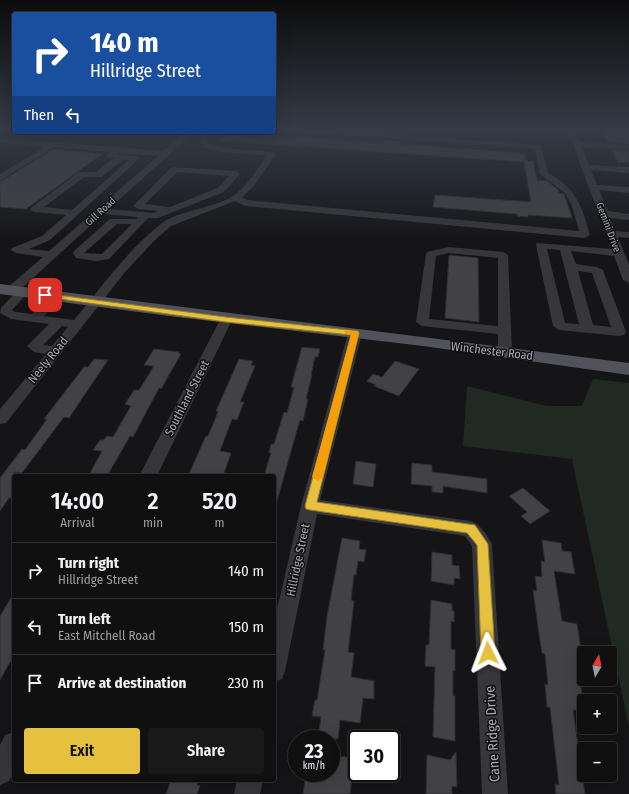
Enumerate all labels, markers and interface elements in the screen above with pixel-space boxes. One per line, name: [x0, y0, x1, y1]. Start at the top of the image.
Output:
text: 140 m: [90, 26, 159, 59]
icon: right: [24, 28, 76, 80]
text: Hillridge Street: [90, 60, 201, 82]
icon: left: [62, 104, 84, 126]
text: Then: [24, 106, 54, 124]
street label: Gill Road: [83, 195, 118, 228]
street label: Gemini Drive: [593, 201, 623, 254]
pin: [28, 278, 62, 312]
icon: arrive: [34, 284, 56, 306]
street label: Neely Road: [25, 334, 71, 386]
street label: Winchester Road: [450, 339, 534, 363]
street label: Southland Street: [162, 358, 212, 438]
text: 14:00: [51, 487, 104, 515]
text: 2: [148, 487, 159, 515]
text: 520: [202, 487, 237, 515]
text: Arrival: [60, 515, 95, 530]
text: min: [143, 515, 163, 530]
text: m: [215, 515, 225, 530]
street label: Hillridge Street: [283, 522, 313, 598]
text: Turn right: [58, 554, 119, 572]
icon: right: [24, 560, 46, 582]
text: 140 m: [228, 562, 264, 580]
text: Hillridge Street: [58, 572, 138, 587]
text: Turn left: [58, 610, 111, 628]
icon: left: [24, 616, 46, 638]
text: 150 m: [228, 618, 264, 636]
text: East Mitchell Road: [58, 628, 155, 643]
position arrow: [467, 632, 509, 674]
north arrow: [577, 646, 617, 686]
map controls: [577, 646, 617, 782]
icon: arrive: [24, 672, 46, 694]
text: Arrive at destination: [58, 674, 186, 692]
text: 230 m: [228, 674, 264, 692]
street label: Cane Ridge Drive: [481, 685, 504, 782]
button: +: [577, 694, 617, 734]
button: Exit: [24, 728, 140, 774]
button: Share: [148, 728, 264, 774]
speed limit sign: 30: [348, 730, 400, 782]
text: 23: [305, 739, 323, 763]
button: −: [577, 742, 617, 782]
text: km/h: [303, 760, 325, 772]

